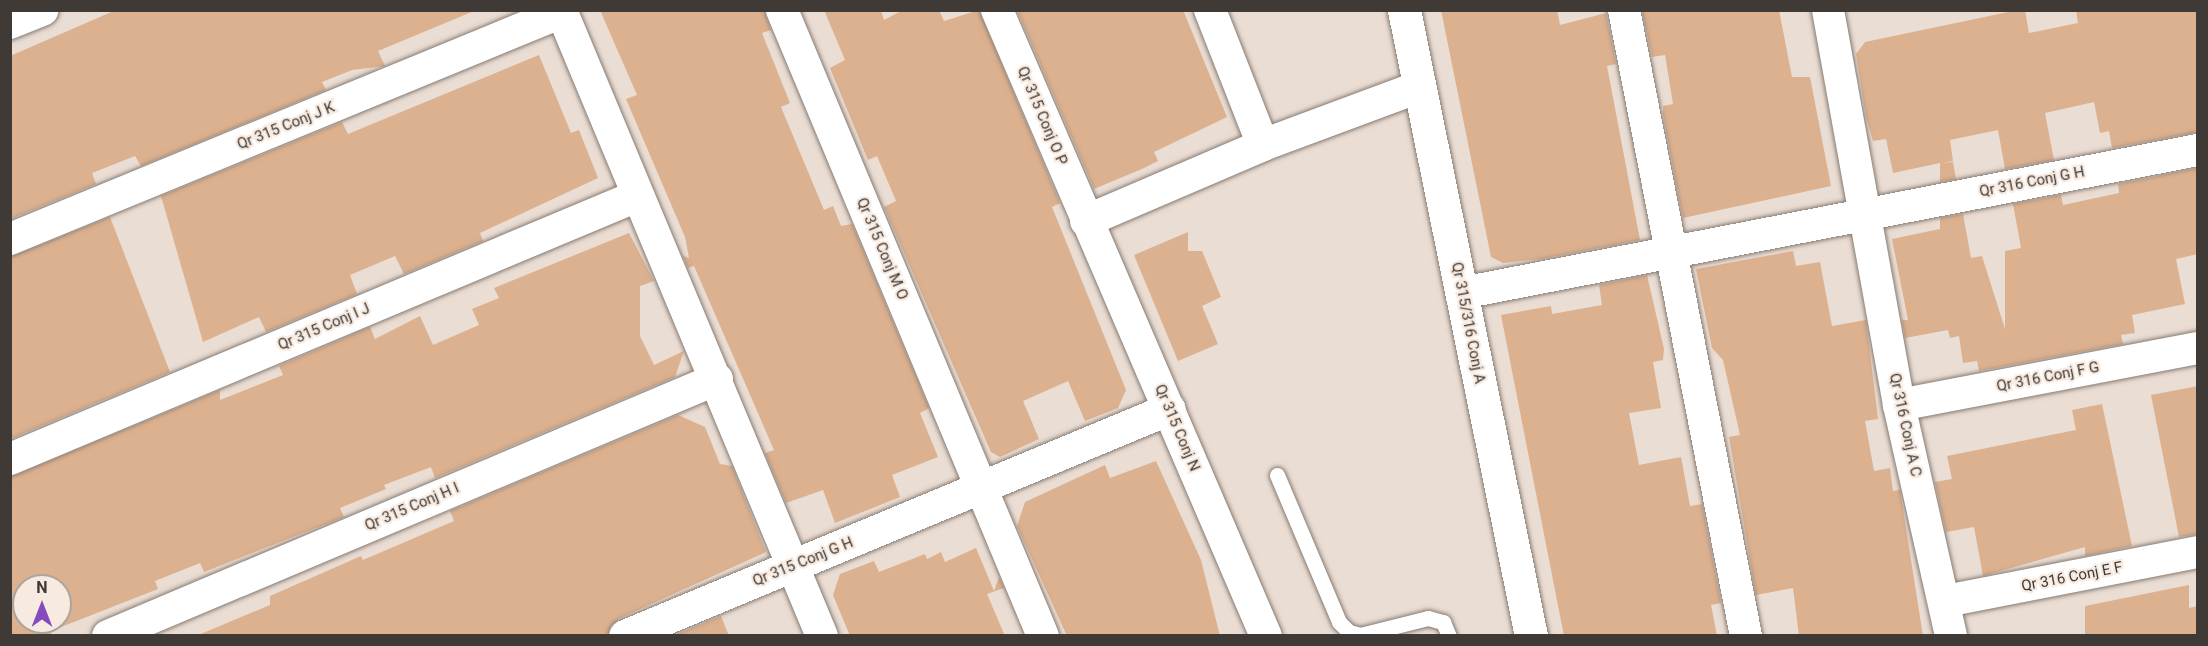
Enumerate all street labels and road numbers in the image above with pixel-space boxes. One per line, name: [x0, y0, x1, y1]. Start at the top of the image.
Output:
street label: Qr 315 Conj O P: [1013, 64, 1071, 168]
street label: Qr 315 Conj J K: [235, 98, 337, 154]
street label: Qr 316 Conj G H: [1978, 163, 2086, 201]
street label: Qr 315 Conj M O: [852, 195, 912, 303]
street label: Qr 315/316 Conj A: [1447, 261, 1489, 385]
street label: Qr 315 Conj I J: [275, 300, 373, 354]
street label: Qr 316 Conj F G: [1995, 358, 2101, 396]
street label: Qr 316 Conj A C: [1885, 372, 1925, 478]
street label: Qr 315 Conj N: [1151, 382, 1203, 474]
street label: Qr 315 Conj H I: [362, 479, 462, 535]
street label: Qr 315 Conj G H: [750, 534, 856, 590]
street label: Qr 316 Conj E F: [2020, 558, 2124, 596]

